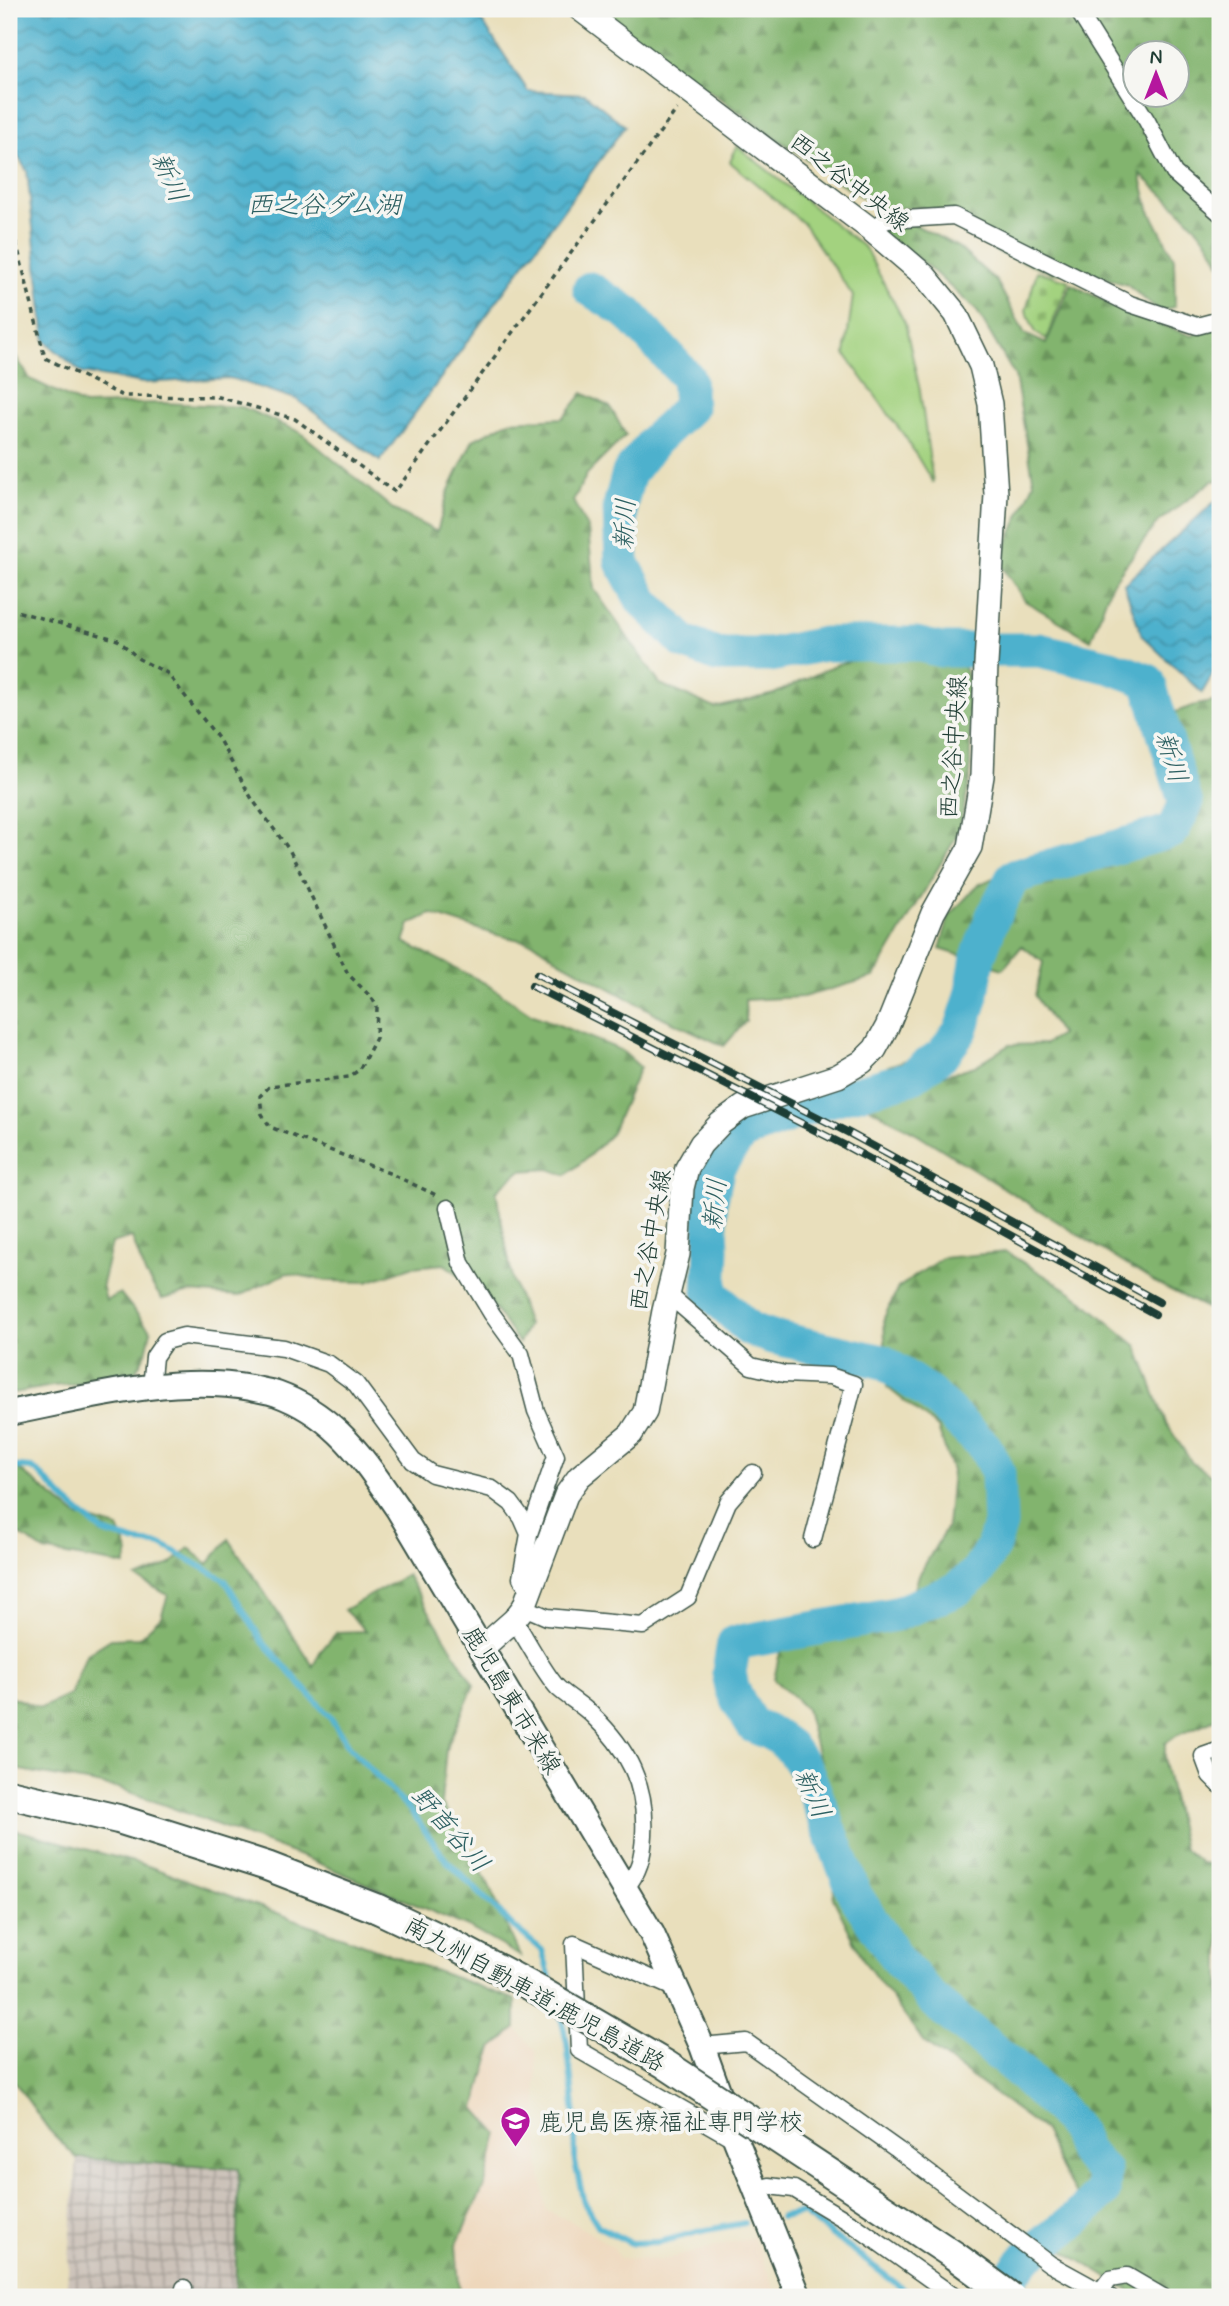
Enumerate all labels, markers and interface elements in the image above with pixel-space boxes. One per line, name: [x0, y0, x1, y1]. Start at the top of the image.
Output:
north arrow: [1120, 38, 1190, 108]
text: N: [1150, 46, 1162, 71]
street label: 西之谷中央線: [783, 127, 915, 240]
water label: 新川: [142, 147, 194, 208]
water label: 西之谷ダム湖: [247, 189, 403, 223]
water label: 新川: [608, 497, 644, 551]
street label: 西之谷中央線: [934, 674, 975, 820]
water label: 新川: [1146, 728, 1194, 787]
street label: 西之谷中央線: [624, 1167, 679, 1314]
water label: 新川: [696, 1177, 736, 1232]
street label: 鹿児島東市来線: [454, 1621, 567, 1781]
water label: 新川: [785, 1763, 837, 1824]
water label: 野首谷川: [403, 1780, 496, 1881]
street label: 南九州自動車道;鹿児島道路: [398, 1911, 670, 2080]
school or university icon: 鹿児島医療福祉専門学校: [499, 2105, 533, 2149]
place label: 鹿児島医療福祉専門学校: [539, 2108, 803, 2139]

